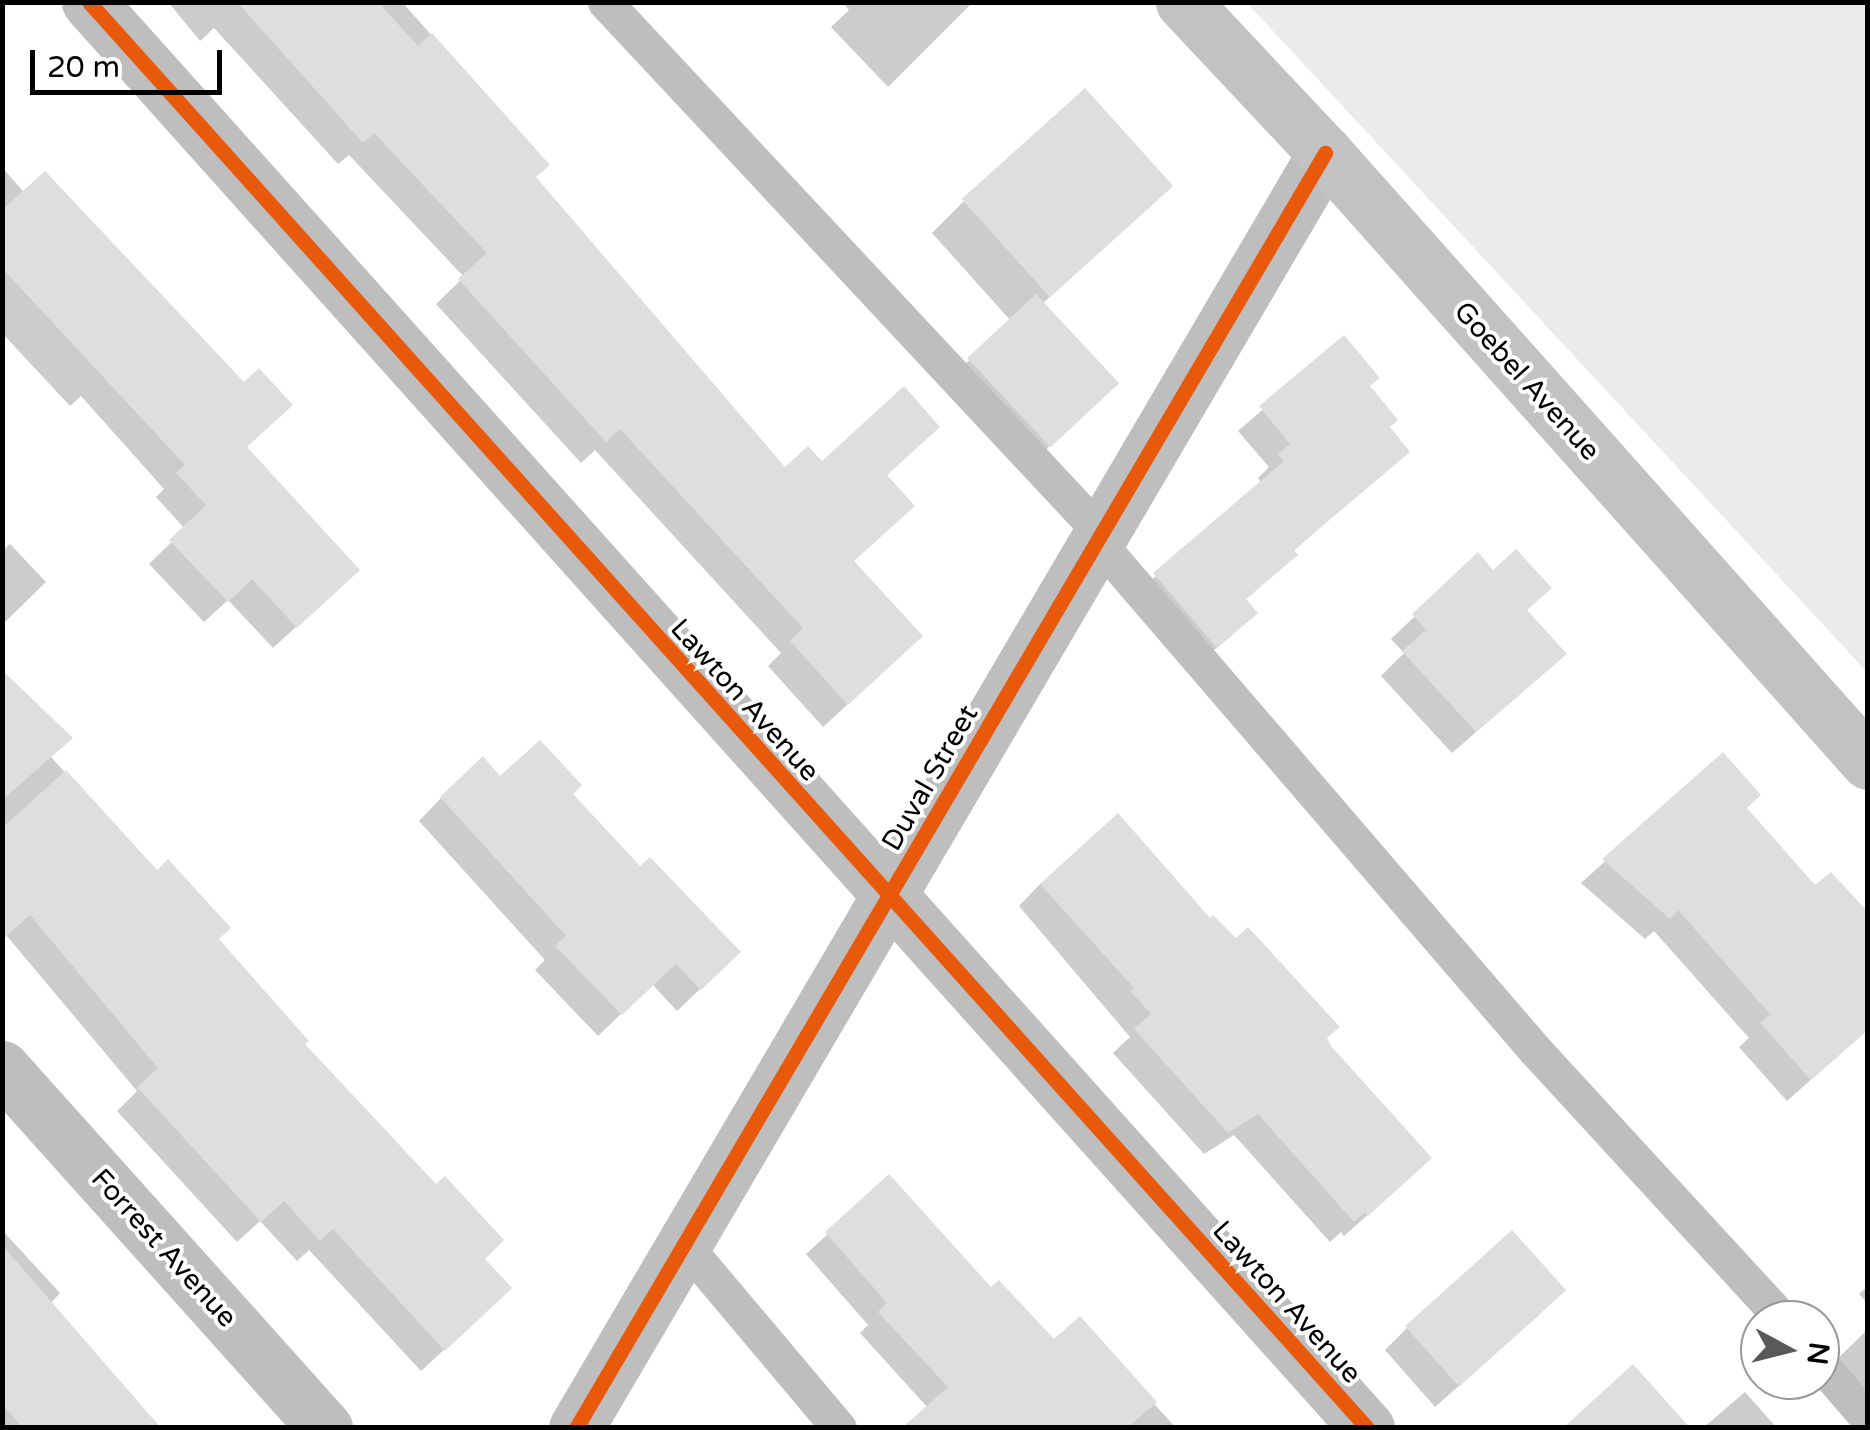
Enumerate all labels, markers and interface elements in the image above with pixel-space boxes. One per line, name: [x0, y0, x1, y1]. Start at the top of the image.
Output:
scale bar: [35, 30, 228, 92]
text: 20 m: [47, 49, 120, 86]
street label: Goebel Avenue: [1447, 295, 1607, 467]
street label: Lawton Avenue: [663, 612, 827, 788]
street label: Duval Street: [875, 699, 985, 857]
street label: Forrest Avenue: [84, 1162, 244, 1334]
street label: Lawton Avenue: [1205, 1214, 1369, 1390]
north arrow: [1740, 1300, 1840, 1400]
text: N: [1800, 1340, 1836, 1367]

